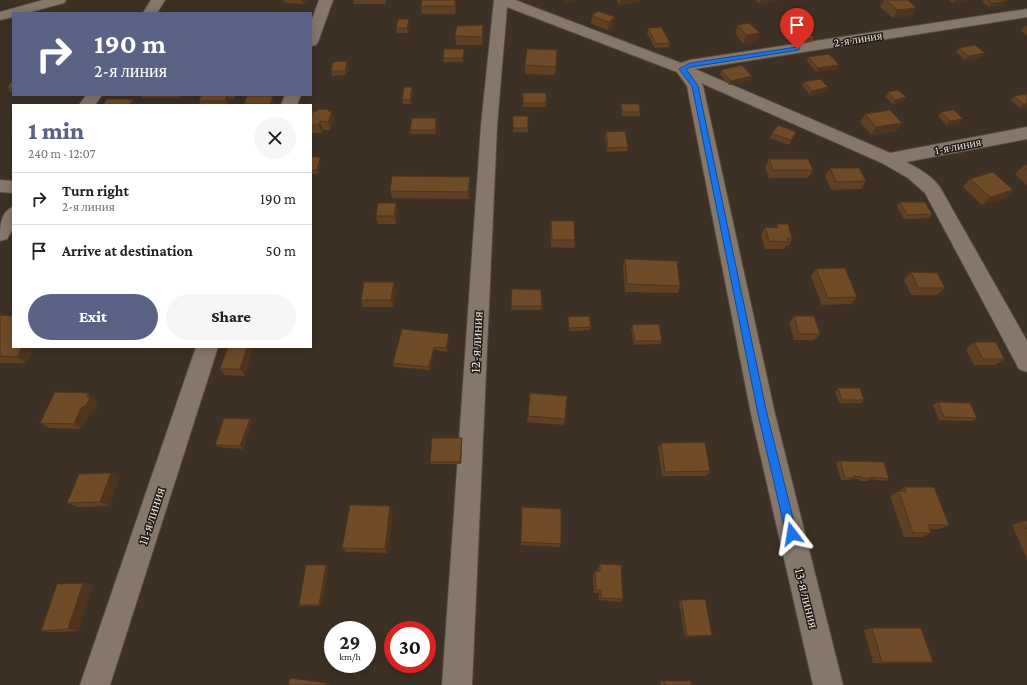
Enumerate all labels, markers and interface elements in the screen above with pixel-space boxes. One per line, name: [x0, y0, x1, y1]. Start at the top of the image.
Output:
pin: [780, 8, 814, 49]
icon: arrive: [786, 14, 808, 36]
icon: right: [28, 28, 80, 80]
text: 190 m: [94, 28, 166, 59]
street label: 2-я линия: [833, 28, 884, 50]
text: 2-я линия: [94, 61, 167, 81]
text: 1 min: [28, 117, 84, 144]
button: close: [254, 117, 296, 159]
street label: 1-я линия: [934, 135, 983, 157]
text: 240 m · 12:07: [28, 146, 96, 161]
text: Turn right: [62, 183, 129, 199]
icon: right: [28, 188, 50, 210]
text: 190 m: [260, 191, 296, 207]
text: 2-я линия: [62, 199, 115, 214]
icon: arrive: [28, 240, 50, 262]
text: Arrive at destination: [62, 243, 193, 259]
text: 50 m: [266, 243, 296, 259]
button: Exit: [28, 294, 158, 340]
button: Share: [166, 294, 296, 340]
street label: 12-я линия: [466, 310, 486, 373]
street label: 11-я линия: [134, 485, 168, 547]
position arrow: [771, 513, 813, 555]
street label: 13-я линия: [792, 566, 822, 630]
speed limit sign: 30: [384, 621, 436, 673]
text: 29: [339, 631, 361, 653]
text: km/h: [339, 651, 361, 662]

